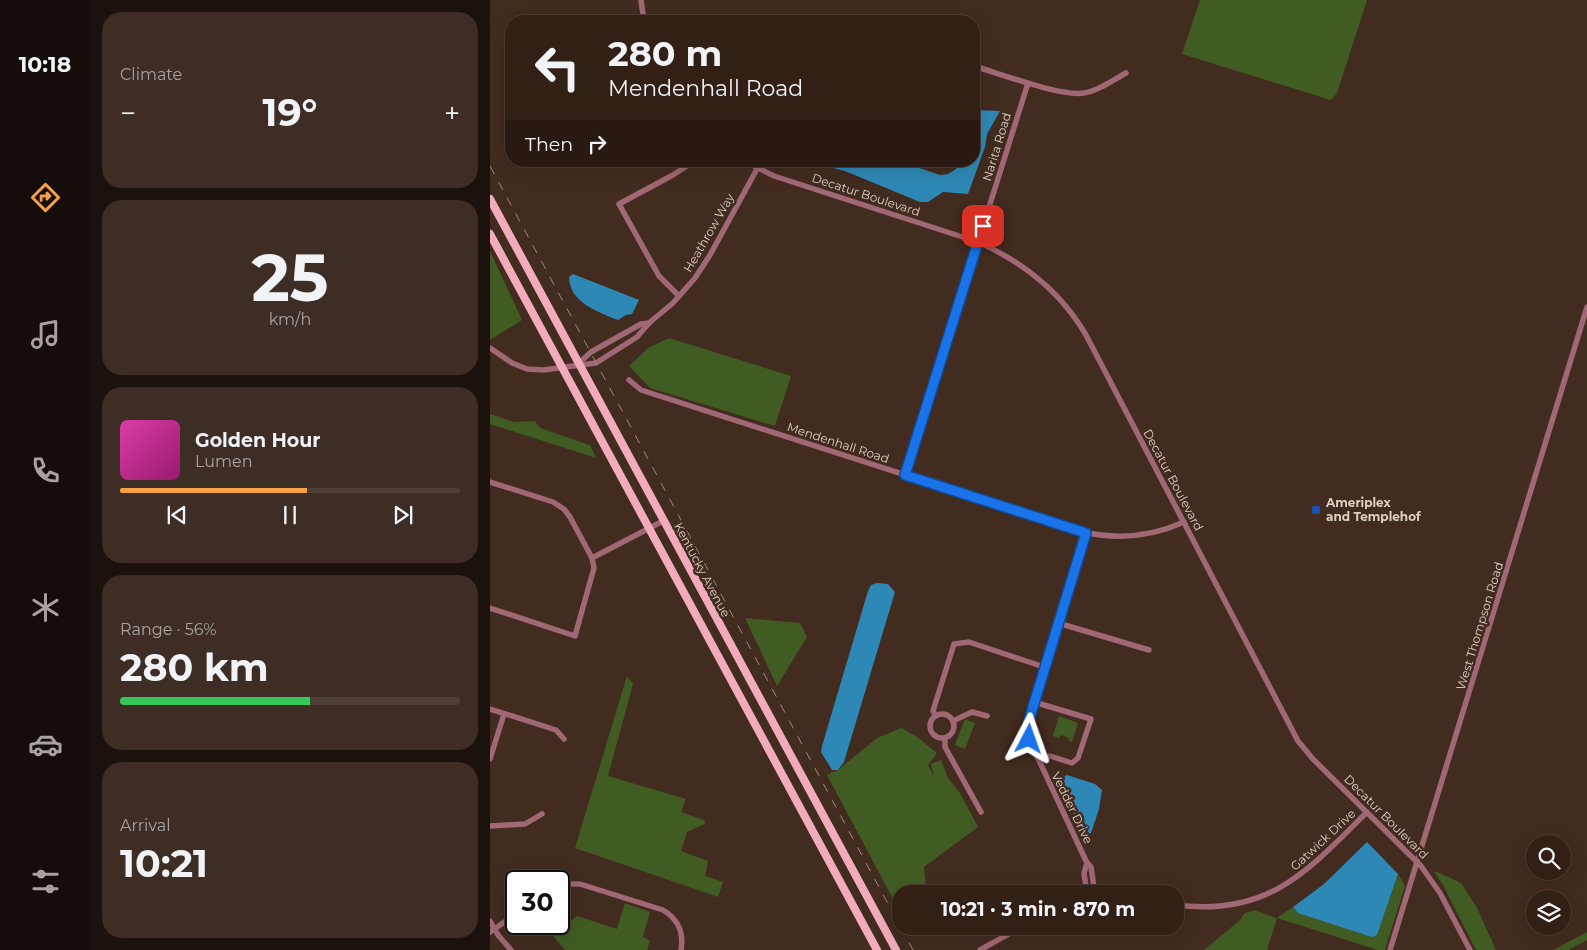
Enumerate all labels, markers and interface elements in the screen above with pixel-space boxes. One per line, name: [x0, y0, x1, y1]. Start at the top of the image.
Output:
text: 280 m: [608, 32, 722, 75]
icon: left: [525, 35, 590, 100]
text: 10:18: [19, 51, 71, 78]
text: Climate: [120, 65, 182, 84]
text: Mendenhall Road: [608, 75, 803, 102]
text: 19°: [263, 89, 318, 136]
text: −: [120, 96, 136, 130]
text: +: [444, 96, 460, 130]
street label: Narita Road: [979, 111, 1014, 183]
icon: right: [583, 130, 611, 158]
text: Then: [525, 133, 573, 156]
street label: Decatur Boulevard: [810, 170, 922, 219]
icon: directions: [28, 180, 63, 215]
street label: Heathrow Way: [680, 190, 737, 275]
pin: [962, 205, 1004, 247]
icon: arrive: [969, 212, 997, 240]
text: 25: [251, 238, 329, 317]
text: km/h: [269, 310, 311, 329]
icon: music: [28, 317, 63, 352]
street label: Mendenhall Road: [785, 419, 891, 466]
street label: Decatur Boulevard: [1140, 426, 1207, 533]
text: Golden Hour: [195, 429, 321, 452]
text: Lumen: [195, 452, 253, 471]
icon: phone: [28, 453, 63, 488]
place label: Ameriplex and Templehof: [1325, 495, 1422, 524]
icon: previous: [163, 501, 191, 529]
icon: pause: [276, 501, 304, 529]
icon: next: [389, 501, 417, 529]
marker: Ameriplex and Templehof: [1310, 504, 1322, 516]
street label: Kentucky Avenue: [671, 520, 734, 620]
street label: West Thompson Road: [1453, 560, 1506, 692]
icon: climate: [28, 590, 63, 625]
text: Range · 56%: [120, 620, 217, 639]
text: 280 km: [120, 644, 269, 691]
position arrow: [1002, 712, 1054, 764]
icon: car: [28, 727, 63, 762]
street label: Vedder Drive: [1049, 769, 1096, 846]
street label: Decatur Boulevard: [1341, 771, 1432, 862]
street label: Gatwick Drive: [1287, 806, 1358, 874]
text: Arrival: [120, 816, 170, 835]
map controls: [1526, 835, 1571, 935]
button: search: [1526, 835, 1571, 880]
text: 10:21: [120, 840, 208, 887]
icon: filters: [28, 864, 63, 899]
speed limit sign: 30: [505, 870, 570, 935]
button: layers: [1526, 890, 1571, 935]
text: 10:21 · 3 min · 870 m: [941, 898, 1135, 921]

